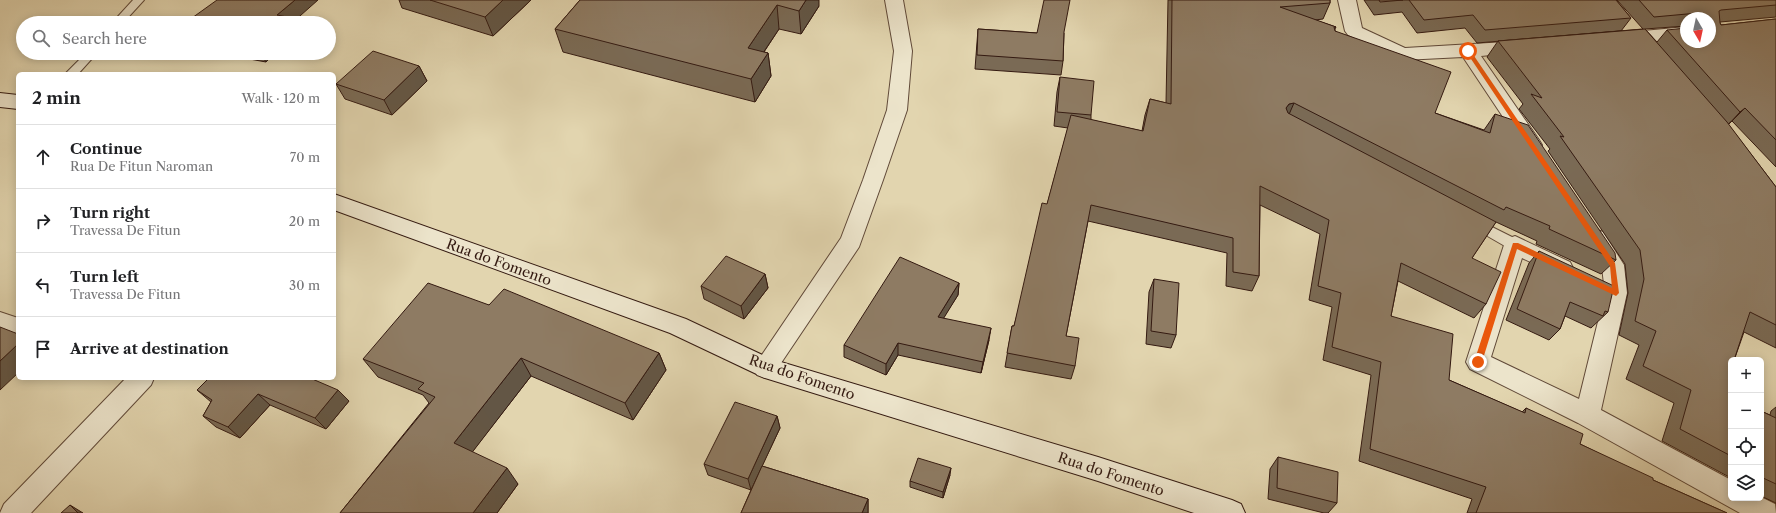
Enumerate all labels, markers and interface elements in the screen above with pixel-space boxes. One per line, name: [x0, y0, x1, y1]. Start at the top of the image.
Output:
north arrow: [1680, 12, 1716, 48]
search box: [16, 16, 336, 60]
icon: search: [30, 27, 52, 49]
text: Search here: [62, 29, 147, 48]
route start: [1459, 42, 1477, 60]
text: 2 min: [32, 88, 81, 108]
text: Walk · 120 m: [242, 90, 320, 106]
text: Continue: [70, 139, 142, 158]
icon: ahead: [32, 146, 54, 168]
text: 70 m: [290, 149, 320, 165]
text: Rua De Fitun Naroman: [70, 158, 213, 174]
text: Turn right: [70, 203, 150, 222]
icon: right: [32, 210, 54, 232]
text: 20 m: [289, 213, 320, 229]
text: Travessa De Fitun: [70, 222, 181, 238]
street label: Rua do Fomento: [444, 235, 554, 289]
text: Turn left: [70, 267, 139, 286]
icon: left: [32, 274, 54, 296]
text: 30 m: [289, 277, 320, 293]
text: Travessa De Fitun: [70, 286, 181, 302]
icon: arrive: [32, 338, 54, 360]
text: Arrive at destination: [70, 339, 229, 358]
street label: Rua do Fomento: [747, 350, 857, 404]
route end: [1469, 353, 1487, 371]
map controls: [1728, 357, 1764, 501]
button: +: [1728, 357, 1764, 393]
button: −: [1728, 393, 1764, 429]
button: locate: [1728, 429, 1764, 465]
street label: Rua do Fomento: [1055, 448, 1167, 500]
button: layers: [1728, 465, 1764, 501]

